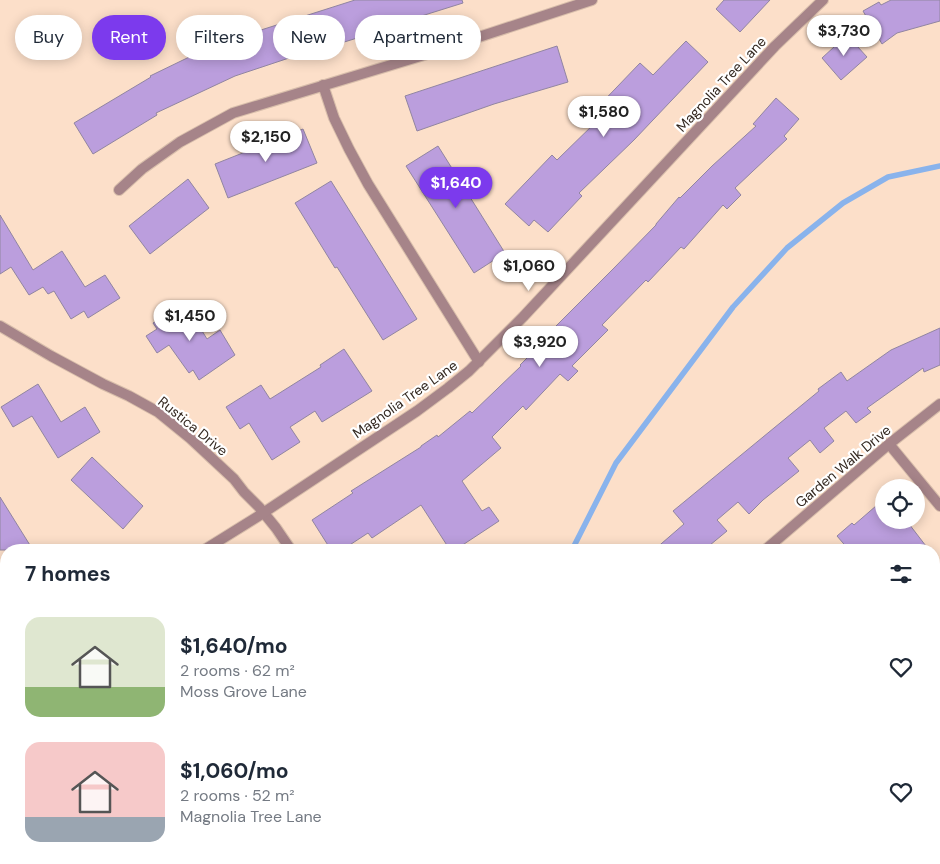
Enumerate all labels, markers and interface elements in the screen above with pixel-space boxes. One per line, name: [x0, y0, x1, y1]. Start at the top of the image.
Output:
chip: Buy: [15, 15, 82, 60]
chip: Rent: [92, 15, 166, 60]
chip: Filters: [176, 15, 263, 60]
chip: New: [273, 15, 345, 60]
chip: Apartment: [355, 15, 481, 60]
pin: $3,730: [803, 15, 885, 57]
text: $3,730: [818, 20, 870, 41]
street label: Magnolia Tree Lane: [672, 33, 770, 135]
pin: $1,580: [563, 96, 645, 138]
text: $1,580: [579, 101, 629, 122]
pin: $2,150: [225, 120, 307, 163]
text: $2,150: [241, 126, 291, 147]
pin: $1,640: [415, 166, 497, 209]
text: $1,640: [430, 172, 482, 193]
pin: $1,060: [488, 250, 570, 292]
text: $1,060: [503, 255, 555, 276]
pin: $1,450: [149, 300, 231, 342]
text: $1,450: [164, 305, 216, 326]
pin: $3,920: [499, 326, 581, 368]
text: $3,920: [513, 331, 567, 352]
street label: Magnolia Tree Lane: [349, 356, 461, 442]
street label: Rustica Drive: [155, 392, 231, 460]
street label: Garden Walk Drive: [792, 421, 894, 511]
map controls: [875, 479, 925, 529]
button: locate: [875, 479, 925, 529]
text: 7 homes: [25, 560, 111, 588]
icon: filters: [887, 560, 915, 588]
text: $1,640/mo: [180, 632, 288, 660]
icon: home: [65, 637, 125, 697]
icon: heart: [887, 653, 915, 681]
text: 2 rooms · 62 m²: [180, 660, 295, 681]
text: Moss Grove Lane: [180, 681, 307, 702]
text: $1,060/mo: [180, 757, 289, 785]
icon: home: [65, 762, 125, 822]
icon: heart: [887, 778, 915, 806]
text: 2 rooms · 52 m²: [180, 785, 295, 806]
text: Magnolia Tree Lane: [180, 806, 322, 827]

